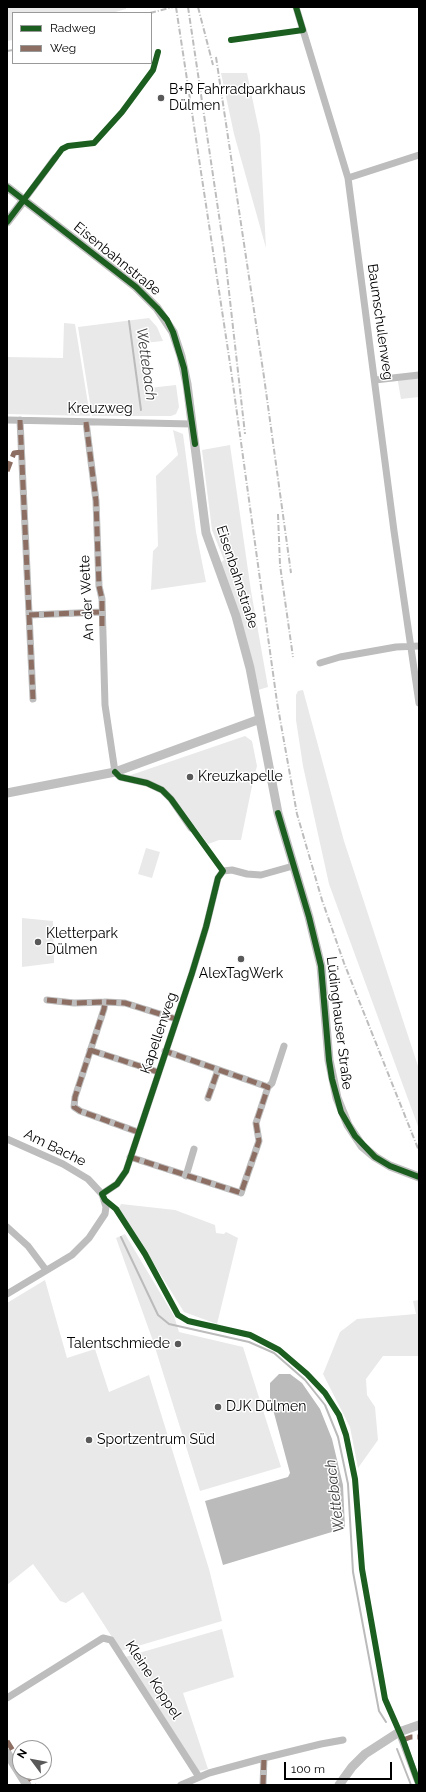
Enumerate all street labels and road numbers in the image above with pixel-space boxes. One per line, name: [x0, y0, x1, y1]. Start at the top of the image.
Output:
street label: Eisenbahnstraße: [70, 219, 164, 299]
street label: Baumschulenweg: [364, 263, 396, 381]
street label: Kreuzweg: [67, 401, 133, 417]
street label: Eisenbahnstraße: [212, 523, 262, 631]
street label: An der Wette: [76, 555, 98, 641]
street label: Lüdinghauser Straße: [322, 955, 356, 1091]
street label: Kapellenweg: [137, 990, 181, 1076]
street label: Am Bache: [21, 1126, 89, 1170]
street label: Kleine Koppel: [121, 1638, 185, 1722]

